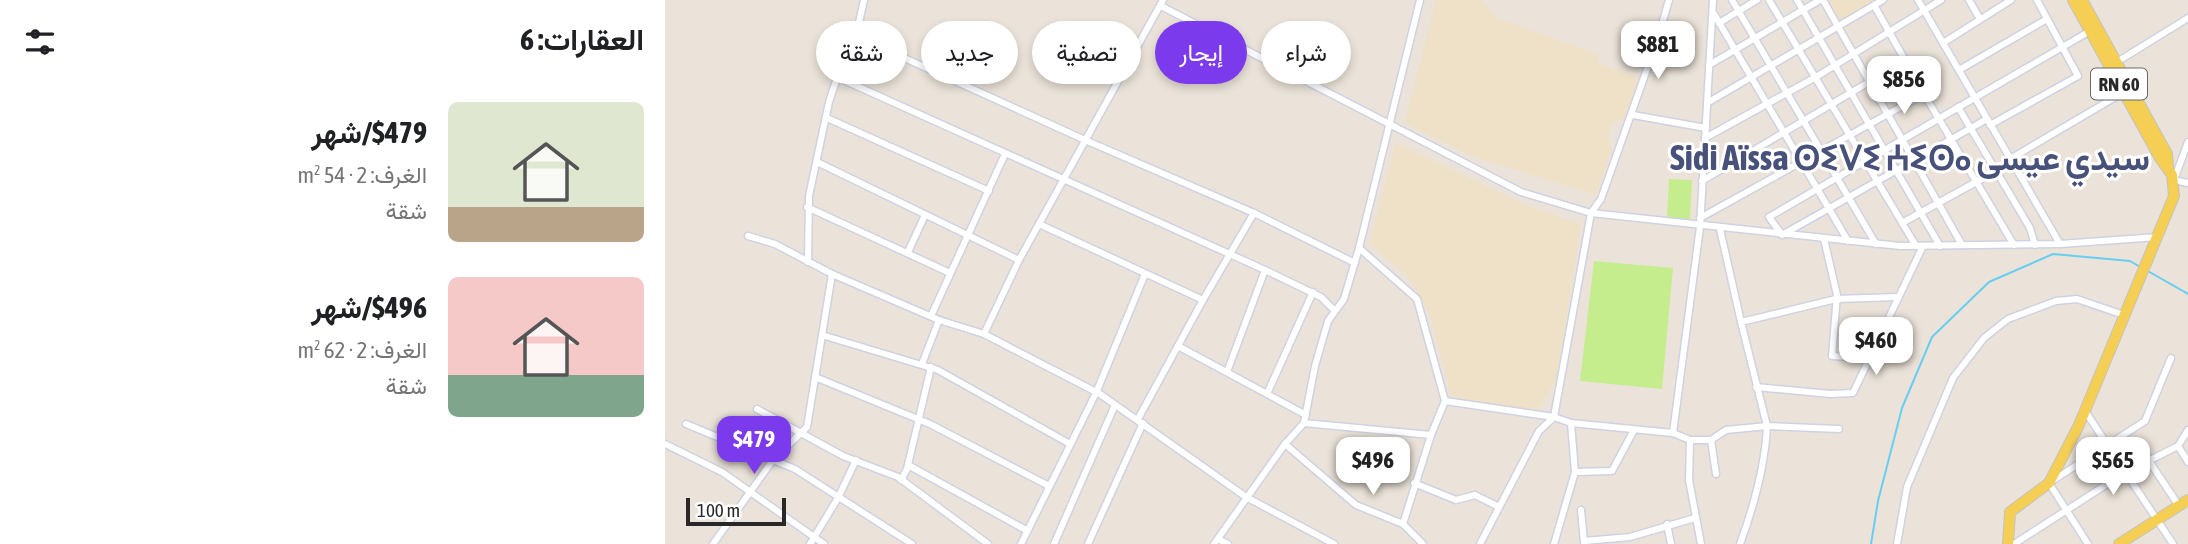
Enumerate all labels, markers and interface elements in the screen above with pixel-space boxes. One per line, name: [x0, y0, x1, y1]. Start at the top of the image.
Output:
chip: شقة: [816, 21, 907, 84]
chip: جديد: [921, 21, 1018, 84]
chip: تصفية: [1032, 21, 1141, 84]
chip: إيجار: [1155, 21, 1247, 84]
chip: شراء: [1261, 21, 1351, 84]
text: العقارات: 6: [520, 22, 644, 56]
pin: $881: [1617, 22, 1699, 81]
icon: filters: [21, 23, 59, 61]
text: $881: [1637, 31, 1679, 57]
pin: $856: [1863, 57, 1945, 116]
text: $856: [1883, 66, 1925, 92]
road number: RN 60: [2091, 68, 2147, 100]
text: $479/شهر: [311, 115, 427, 149]
icon: home: [504, 130, 588, 214]
district label: Sidi Aïssa ⵙⵉⴸⵉ ⵄⵉⵙⴰ سيدي عيسى: [1670, 137, 2150, 187]
text: الغرف: 2 · 54 m²: [298, 162, 427, 188]
text: شقة: [385, 198, 427, 224]
text: $496/شهر: [311, 290, 427, 324]
icon: home: [504, 305, 588, 389]
pin: $460: [1835, 318, 1917, 377]
text: $460: [1855, 327, 1897, 353]
text: الغرف: 2 · 62 m²: [298, 337, 427, 363]
text: شقة: [385, 373, 427, 399]
pin: $479: [713, 416, 795, 476]
text: $479: [733, 426, 775, 452]
pin: $496: [1332, 438, 1414, 497]
pin: $565: [2072, 438, 2154, 497]
text: $496: [1352, 447, 1394, 473]
text: $565: [2092, 447, 2134, 473]
scale bar: [686, 495, 786, 527]
text: 100 m: [697, 499, 740, 521]

